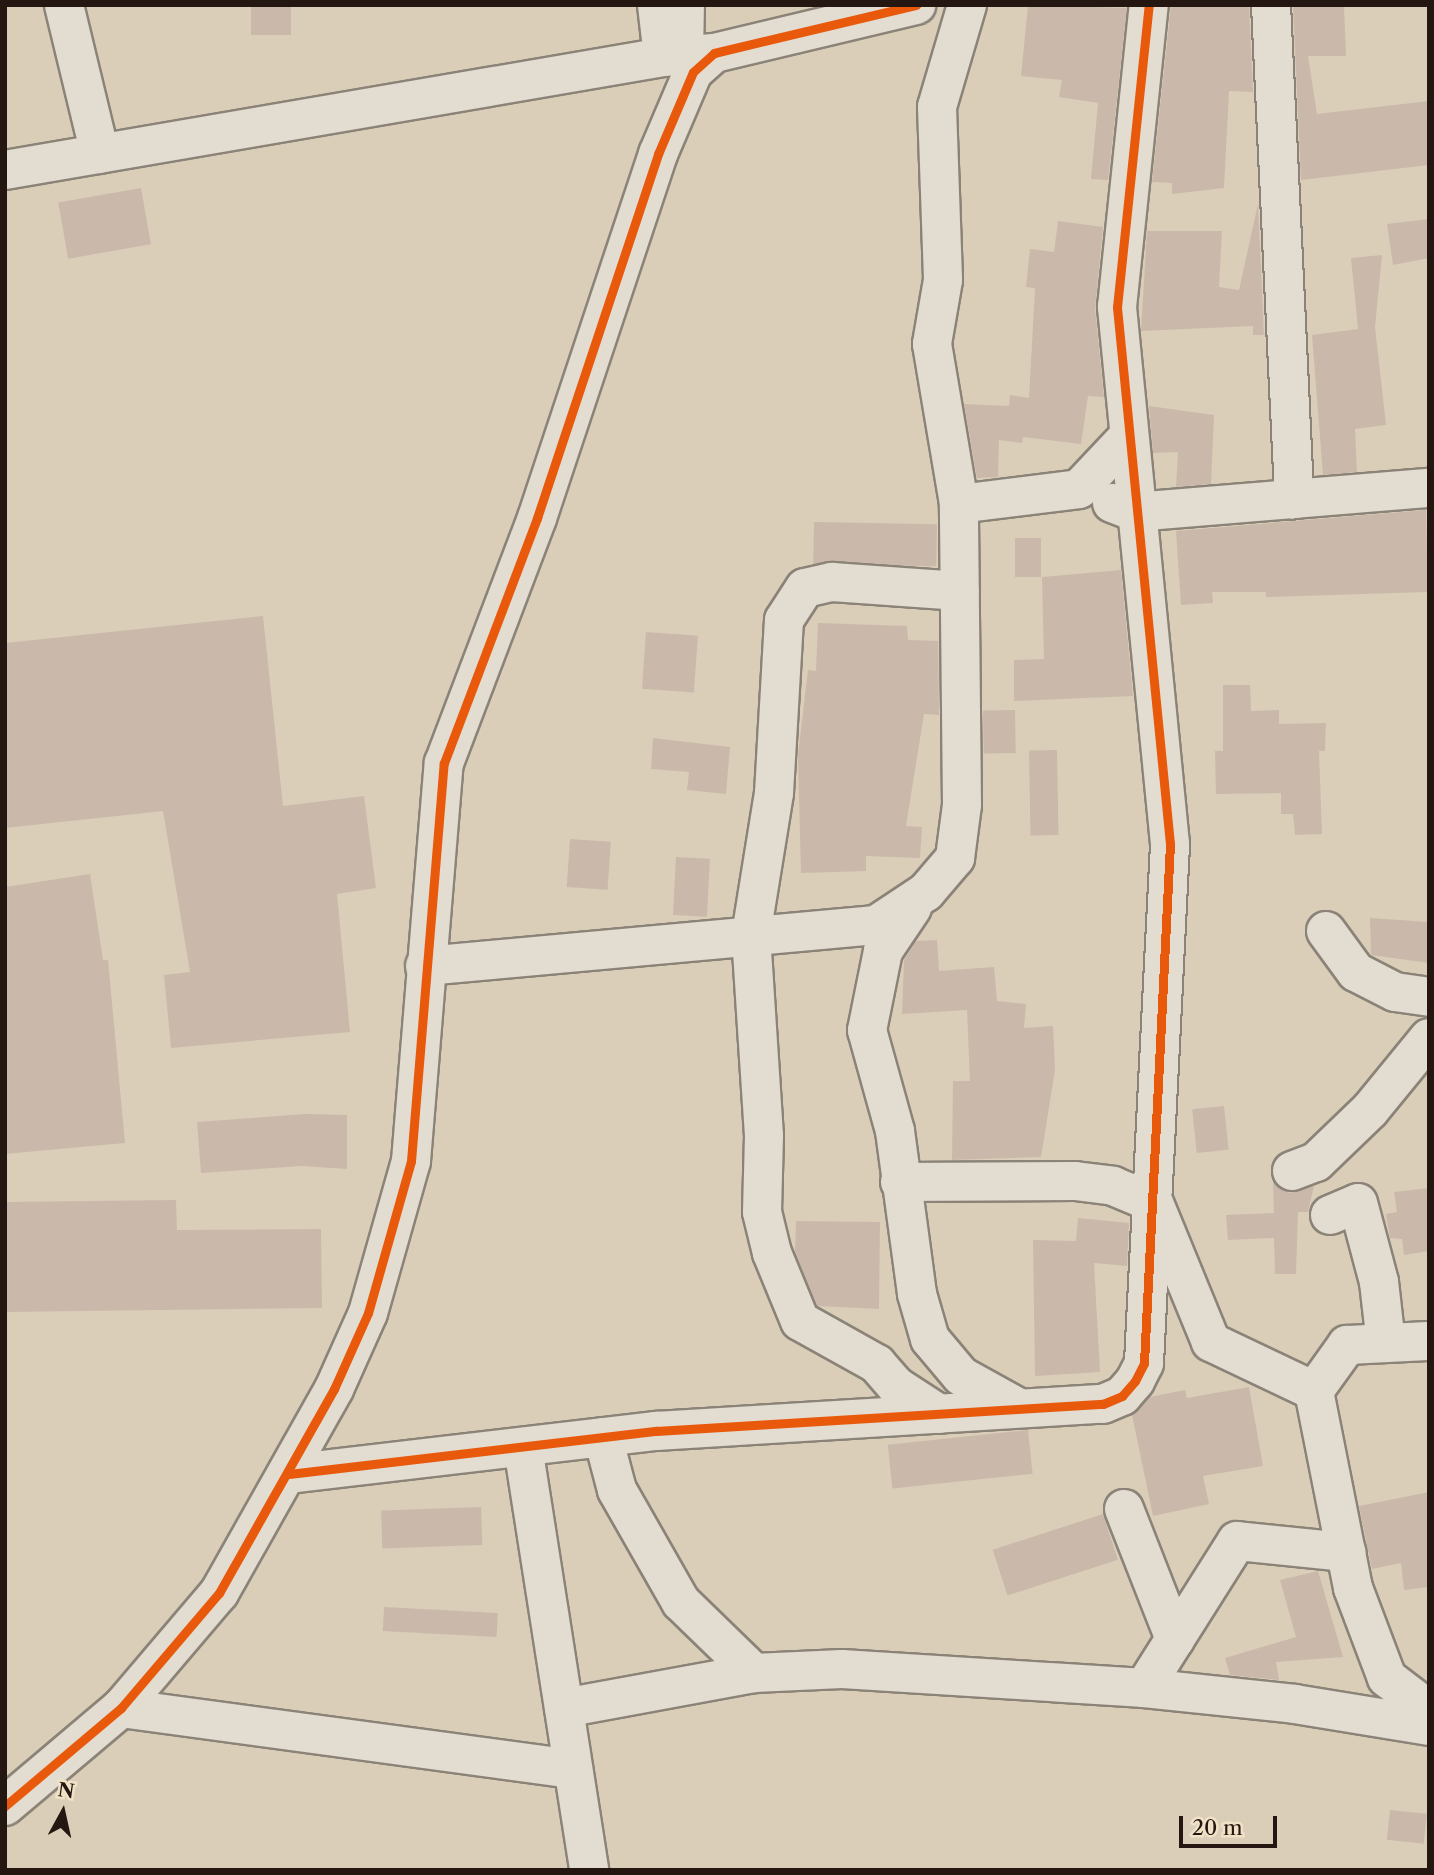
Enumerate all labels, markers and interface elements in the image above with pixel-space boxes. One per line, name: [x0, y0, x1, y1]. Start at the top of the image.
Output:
north arrow: [28, 1777, 98, 1847]
text: N: [56, 1778, 76, 1803]
scale bar: [1182, 1801, 1280, 1845]
text: 20 m: [1192, 1815, 1243, 1840]

